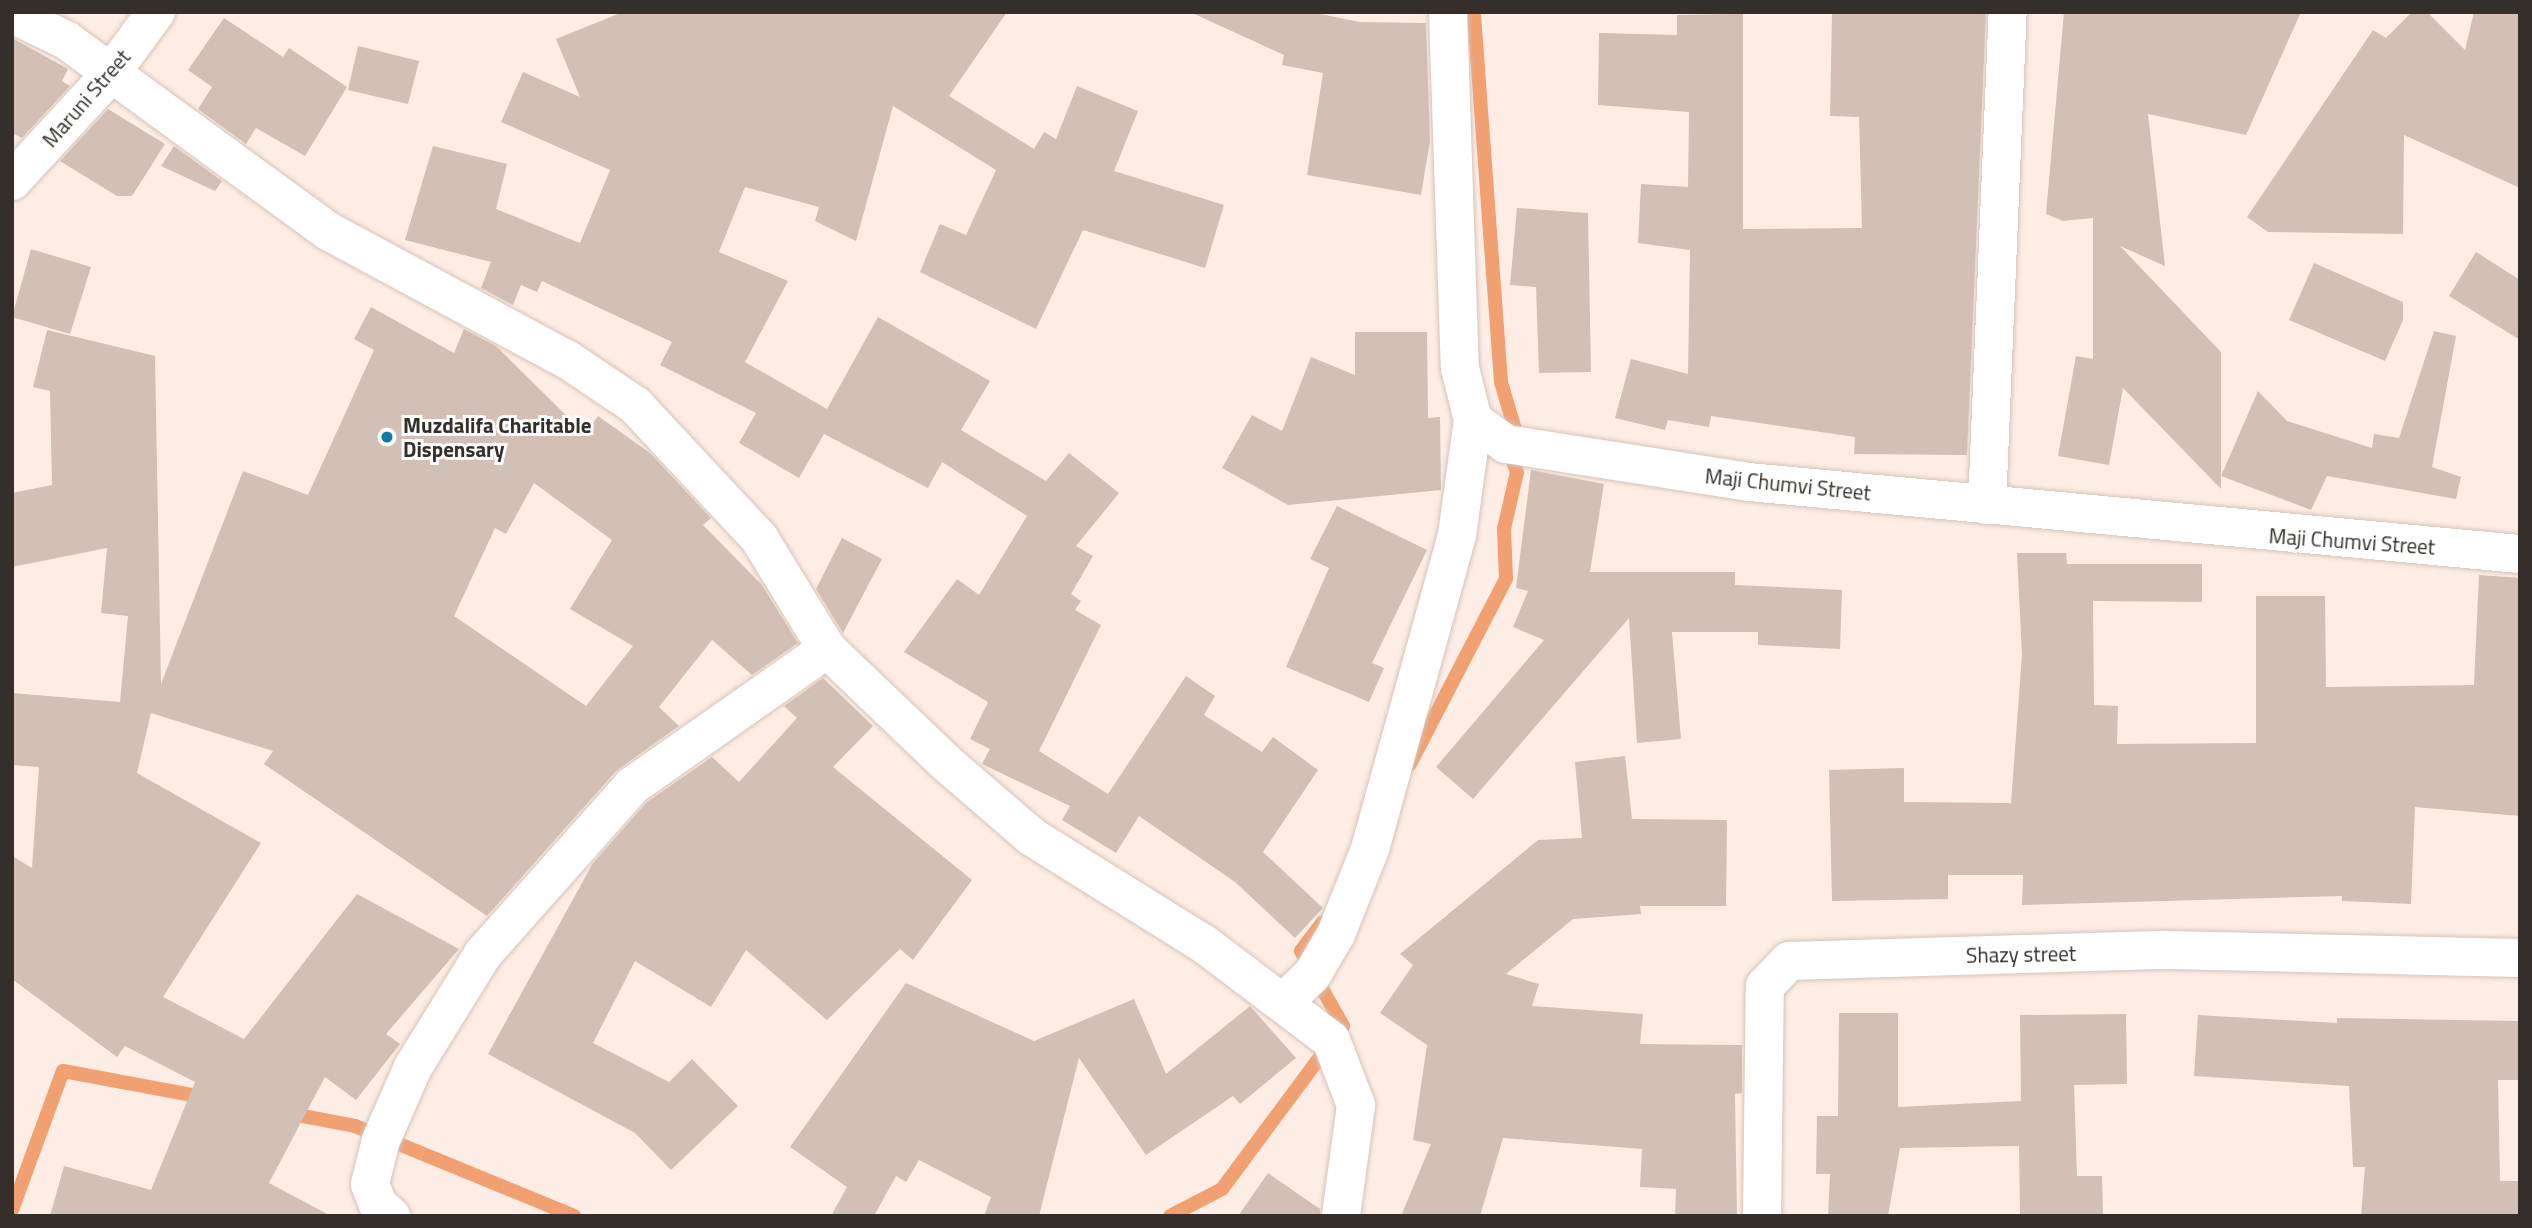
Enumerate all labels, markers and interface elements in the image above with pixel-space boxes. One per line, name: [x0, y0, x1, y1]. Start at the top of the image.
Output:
street label: Maruni Street: [37, 44, 135, 152]
place label: Muzdalifa Charitable Dispensary: [403, 412, 592, 462]
marker: Muzdalifa Charitable Dispensary: [377, 427, 397, 447]
street label: Maji Chumvi Street: [1704, 463, 1872, 505]
street label: Maji Chumvi Street: [2268, 523, 2436, 559]
street label: Shazy street: [1966, 940, 2076, 968]

